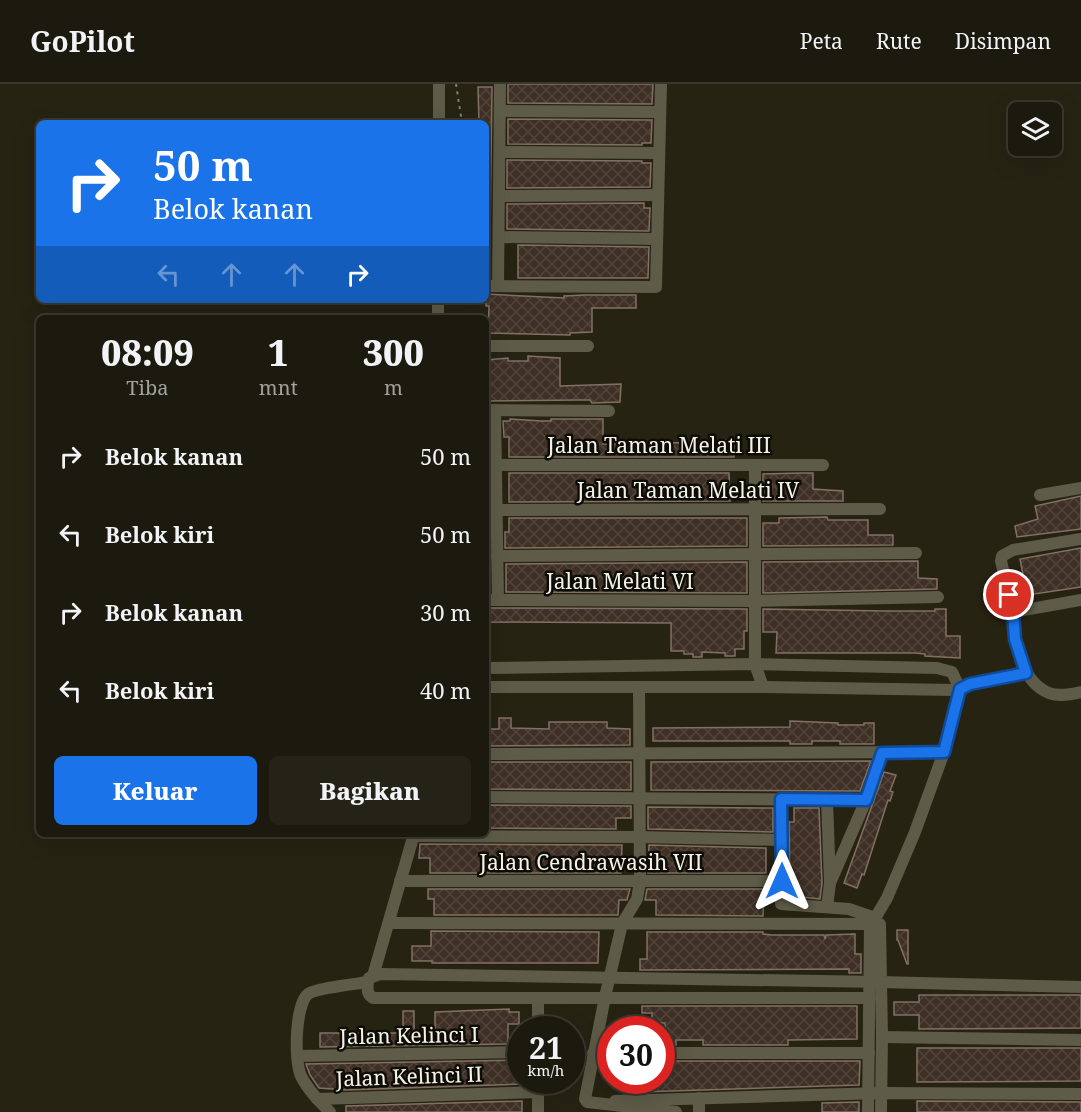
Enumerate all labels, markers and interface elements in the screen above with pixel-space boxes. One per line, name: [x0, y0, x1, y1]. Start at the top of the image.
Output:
text: GoPilot: [30, 22, 135, 60]
text: Peta: [800, 27, 843, 55]
text: Rute: [876, 27, 922, 55]
text: Disimpan: [955, 27, 1051, 55]
map controls: [1008, 102, 1062, 156]
button: layers: [1008, 102, 1062, 156]
text: 50 m: [153, 136, 253, 193]
icon: right: [54, 144, 132, 222]
text: Belok kanan: [153, 190, 313, 227]
icon: left: [152, 258, 185, 291]
icon: ahead: [215, 258, 248, 291]
icon: ahead: [278, 258, 311, 291]
icon: right: [341, 258, 374, 291]
text: 08:09: [101, 328, 194, 377]
text: 1: [268, 328, 288, 377]
text: 300: [363, 328, 424, 377]
text: Tiba: [126, 374, 169, 401]
text: mnt: [259, 374, 298, 401]
text: m: [384, 374, 403, 401]
street label: Jalan Taman Melati III: [546, 431, 771, 459]
icon: right: [54, 440, 87, 473]
text: Belok kanan: [105, 441, 243, 471]
text: 50 m: [420, 441, 471, 471]
street label: Jalan Taman Melati IV: [576, 476, 800, 504]
icon: left: [54, 518, 87, 551]
text: Belok kiri: [105, 519, 214, 549]
text: 50 m: [420, 519, 471, 549]
street label: Jalan Melati VI: [545, 567, 694, 595]
pin: [983, 569, 1034, 620]
icon: arrive: [992, 578, 1025, 611]
icon: right: [54, 596, 87, 629]
text: Belok kanan: [105, 597, 243, 627]
text: 30 m: [420, 597, 471, 627]
icon: left: [54, 674, 87, 707]
text: Belok kiri: [105, 675, 214, 705]
text: 40 m: [420, 675, 471, 705]
button: Keluar: [54, 756, 257, 825]
button: Bagikan: [269, 756, 471, 825]
street label: Jalan Cendrawasih VII: [478, 848, 703, 876]
position arrow: [750, 849, 814, 913]
speed limit sign: 30: [597, 1016, 675, 1094]
street label: Jalan Kelinci I: [338, 1020, 479, 1050]
text: 21: [529, 1027, 563, 1068]
street label: Jalan Kelinci II: [334, 1059, 483, 1093]
text: km/h: [528, 1060, 564, 1080]

